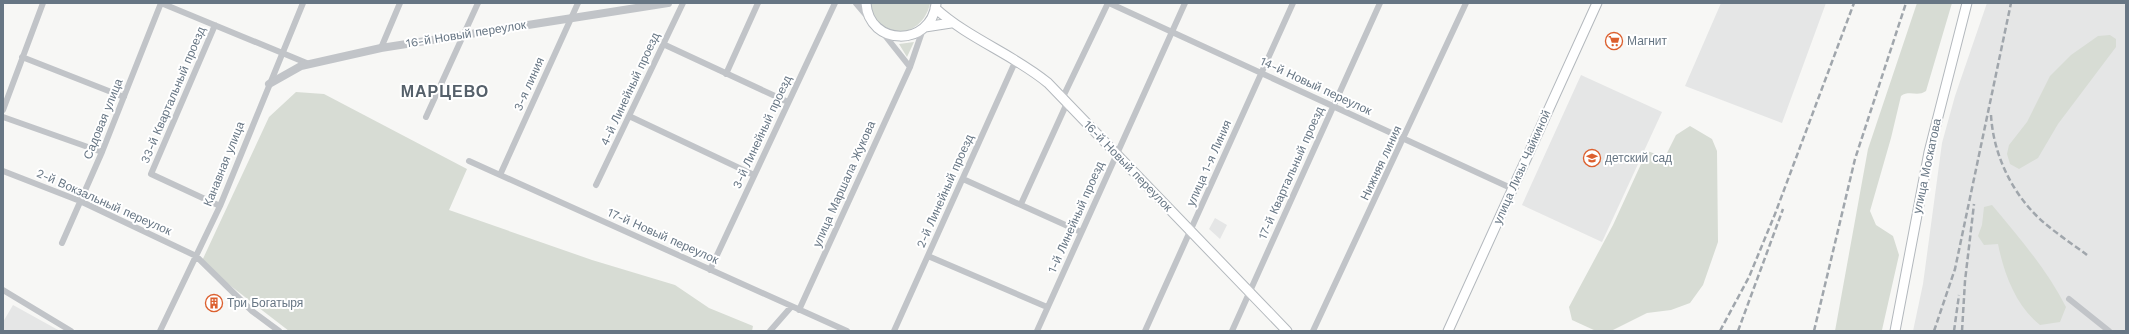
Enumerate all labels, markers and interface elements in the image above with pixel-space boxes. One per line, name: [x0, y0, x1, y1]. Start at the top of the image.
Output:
street label: 16-й Новый переулок: [405, 17, 528, 50]
street label: 33-й Квартальный проезд: [138, 25, 208, 165]
street label: 4-й Линейный проезд: [598, 30, 662, 148]
supermarket icon: Магнит: [1604, 31, 1624, 51]
place label: Магнит: [1627, 34, 1668, 48]
street label: 14-й Новый переулок: [1258, 54, 1375, 118]
street label: 3-я линия: [511, 55, 547, 113]
street label: 3-й Линейный проезд: [730, 73, 794, 191]
street label: Садовая улица: [80, 76, 126, 161]
district label: МАРЦЕВО: [401, 82, 489, 101]
street label: 17-й Квартальный проезд: [1255, 104, 1327, 242]
street label: улица Лизы Чайкиной: [1491, 108, 1553, 226]
street label: улица Москатова: [1910, 117, 1944, 215]
street label: улица Маршала Жукова: [810, 118, 878, 249]
street label: 16-й Новый переулок: [1081, 118, 1176, 215]
street label: улица 1-я Линия: [1184, 118, 1234, 208]
street label: Канавная улица: [201, 119, 248, 208]
street label: Нижняя линия: [1358, 123, 1404, 203]
street label: 2-й Линейный проезд: [914, 132, 976, 250]
school or university icon: детский сад: [1582, 148, 1602, 168]
place label: детский сад: [1605, 151, 1672, 165]
street label: 1-й Линейный проезд: [1045, 159, 1107, 275]
street label: 2-й Вокзальный переулок: [34, 166, 174, 238]
street label: 17-й Новый переулок: [605, 205, 721, 267]
building icon: Три Богатыря: [204, 293, 224, 313]
place label: Три Богатыря: [227, 296, 303, 310]

